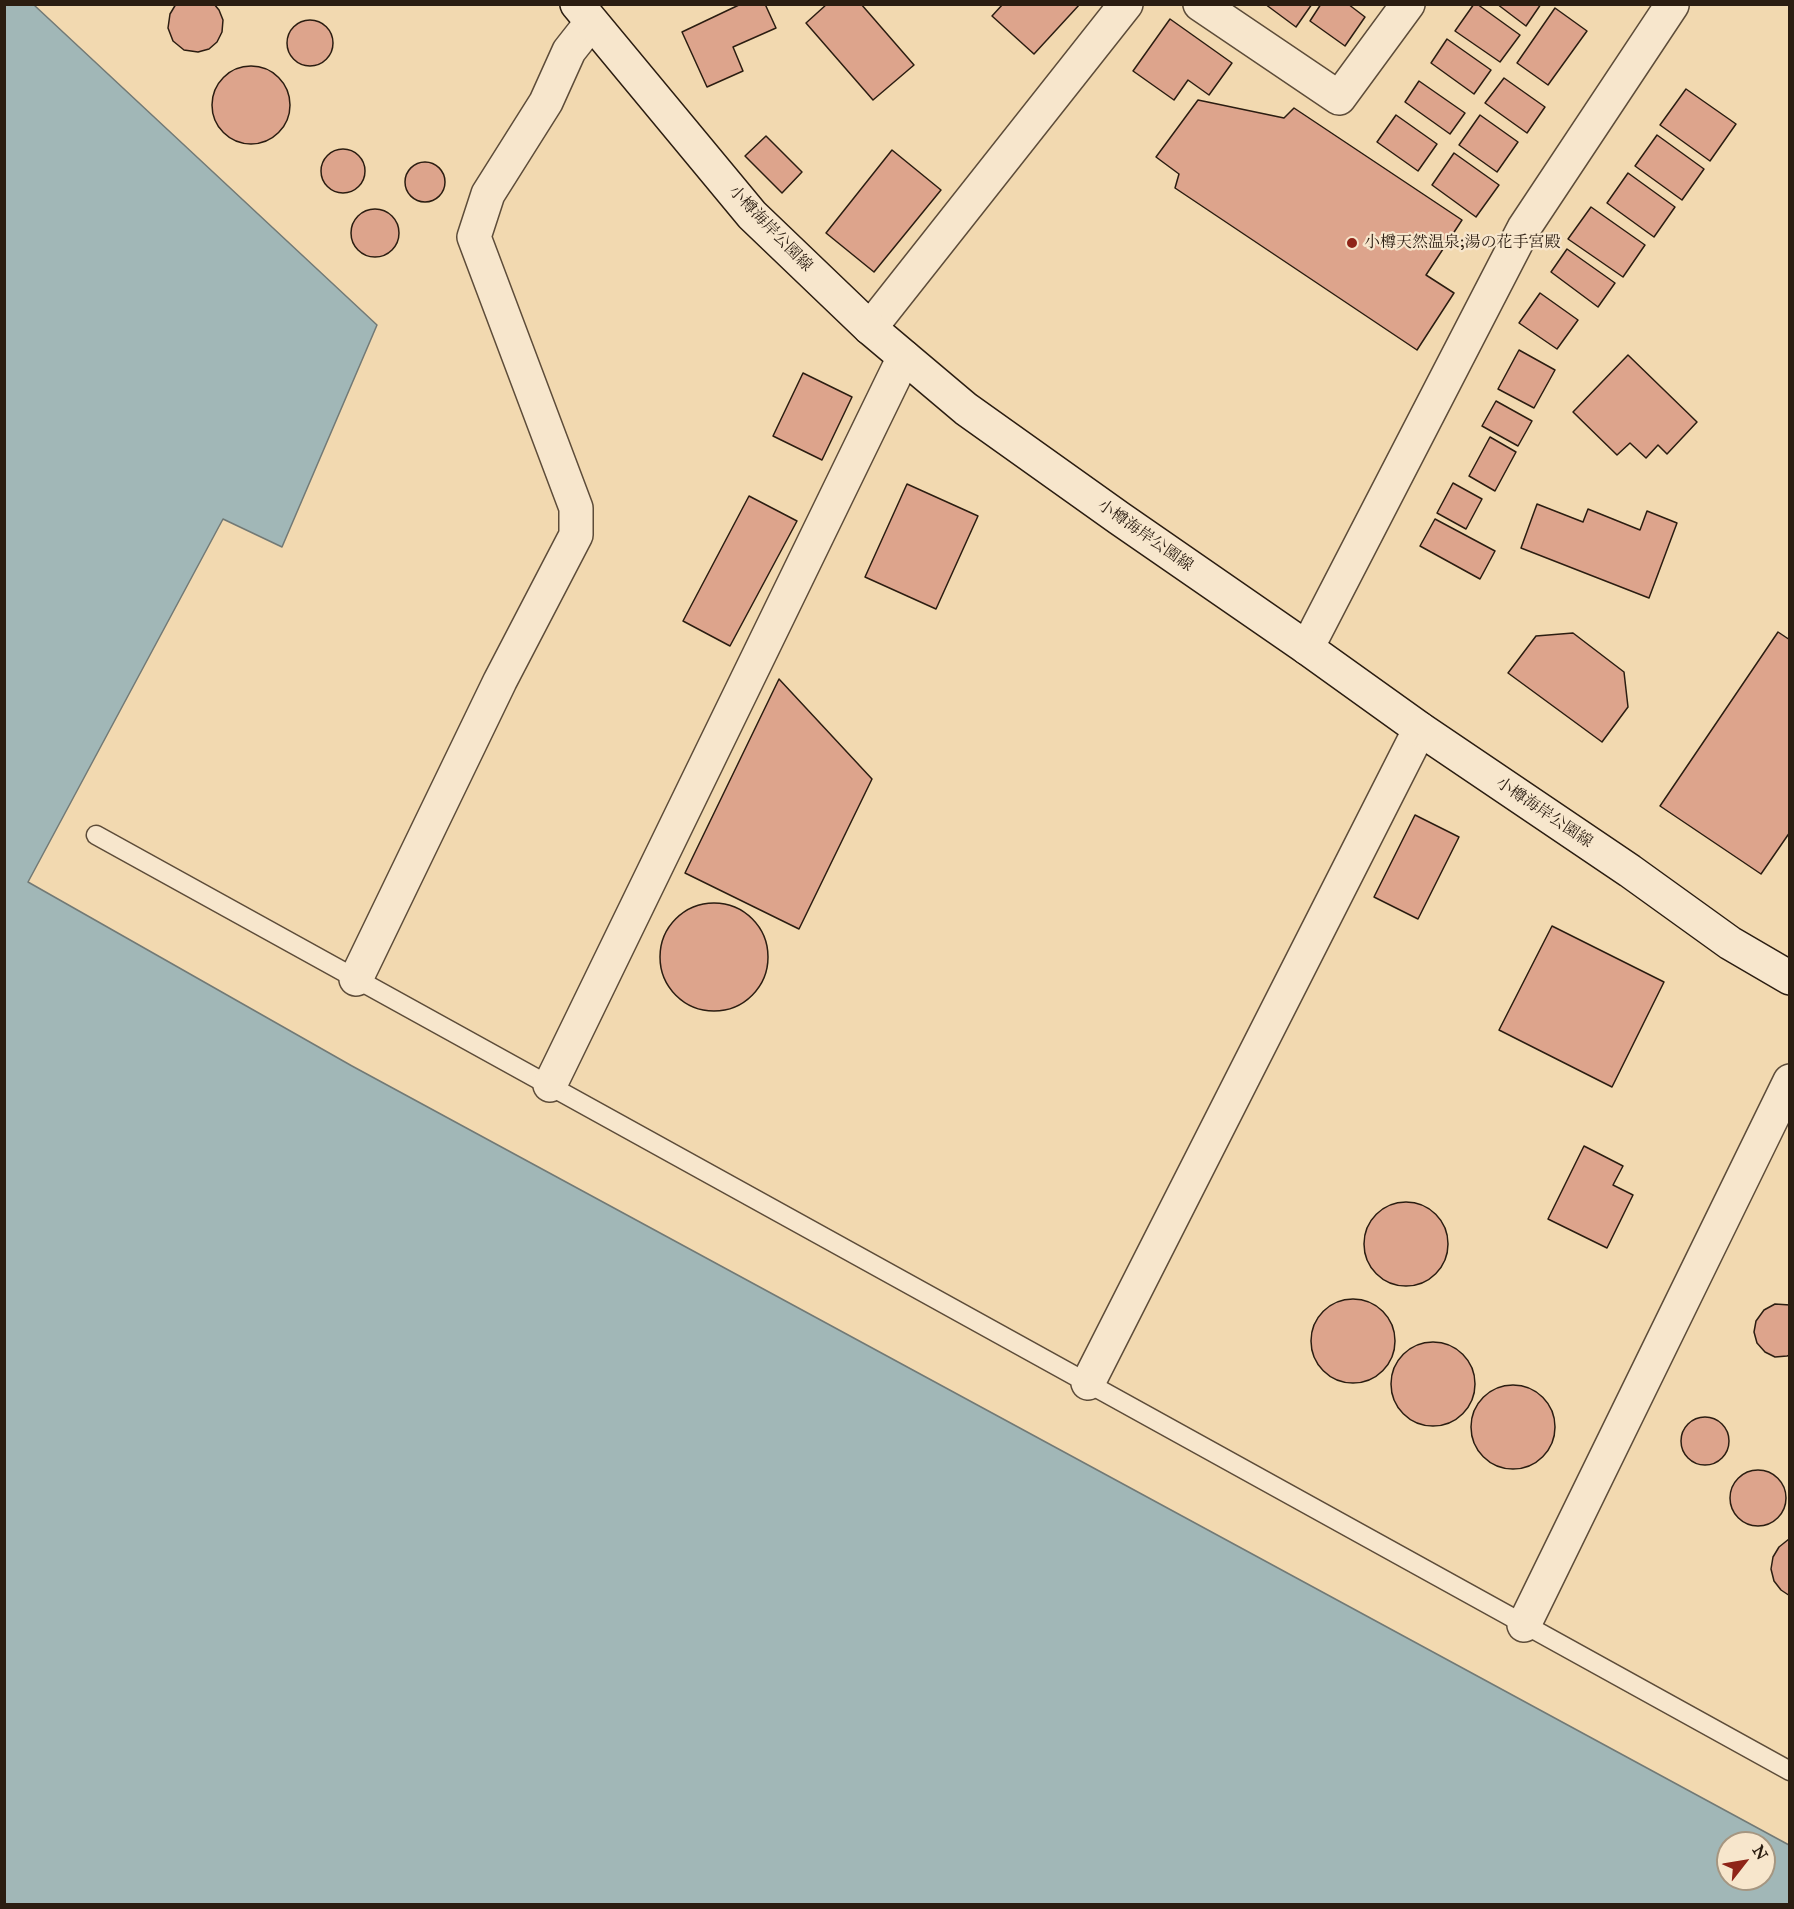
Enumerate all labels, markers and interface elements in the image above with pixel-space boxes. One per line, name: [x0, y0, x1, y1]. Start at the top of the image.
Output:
street label: 小樽海岸公園線: [724, 182, 816, 276]
place label: 小樽天然温泉;湯の花手宮殿: [1364, 233, 1561, 253]
marker: 小樽天然温泉;湯の花手宮殿: [1345, 236, 1359, 250]
street label: 小樽海岸公園線: [1094, 496, 1196, 576]
street label: 小樽海岸公園線: [1492, 774, 1596, 852]
north arrow: [1716, 1831, 1776, 1891]
text: N: [1748, 1842, 1772, 1863]

